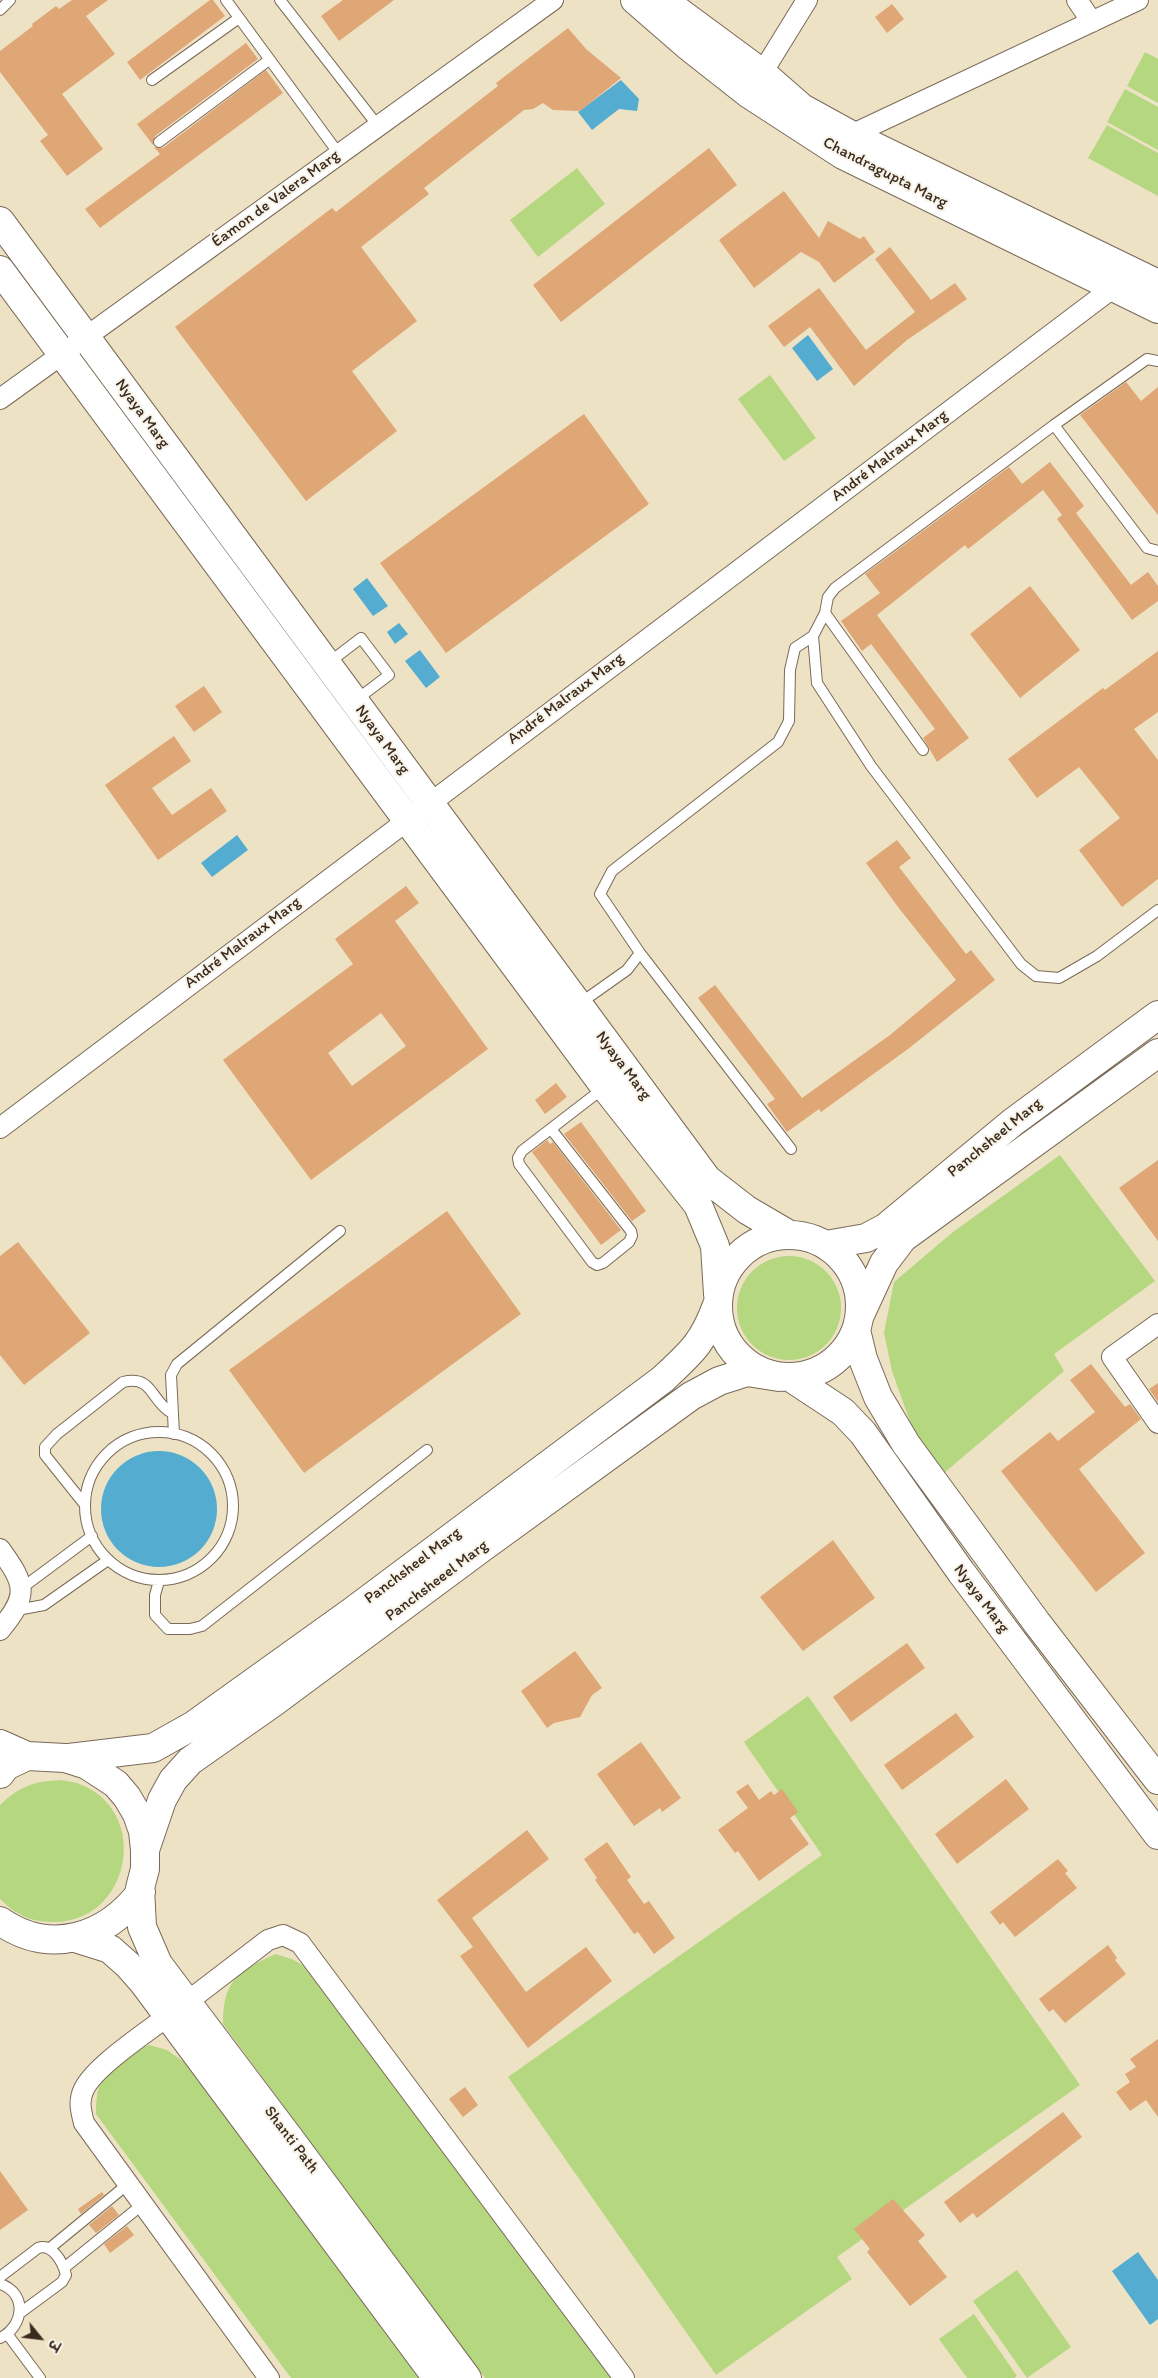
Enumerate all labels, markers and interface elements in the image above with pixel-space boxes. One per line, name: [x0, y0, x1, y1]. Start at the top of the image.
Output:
street label: Chandragupta Marg: [819, 133, 951, 213]
street label: Éamon de Valera Marg: [208, 146, 344, 252]
street label: Nyaya Marg: [110, 376, 174, 452]
street label: André Malraux Marg: [828, 406, 952, 506]
street label: André Malraux Marg: [504, 649, 628, 749]
street label: Nyaya Marg: [350, 702, 414, 778]
street label: André Malraux Marg: [181, 893, 305, 993]
street label: Nyaya Marg: [591, 1028, 655, 1104]
street label: Panchsheel Marg: [944, 1094, 1046, 1182]
street label: Panchsheel Marg: [361, 1523, 465, 1609]
street label: Panchsheeel Marg: [382, 1536, 492, 1626]
street label: Nyaya Marg: [949, 1561, 1013, 1637]
street label: Shanti Path: [259, 2103, 323, 2177]
north arrow: [15, 2313, 65, 2363]
text: उ: [44, 2337, 63, 2354]

